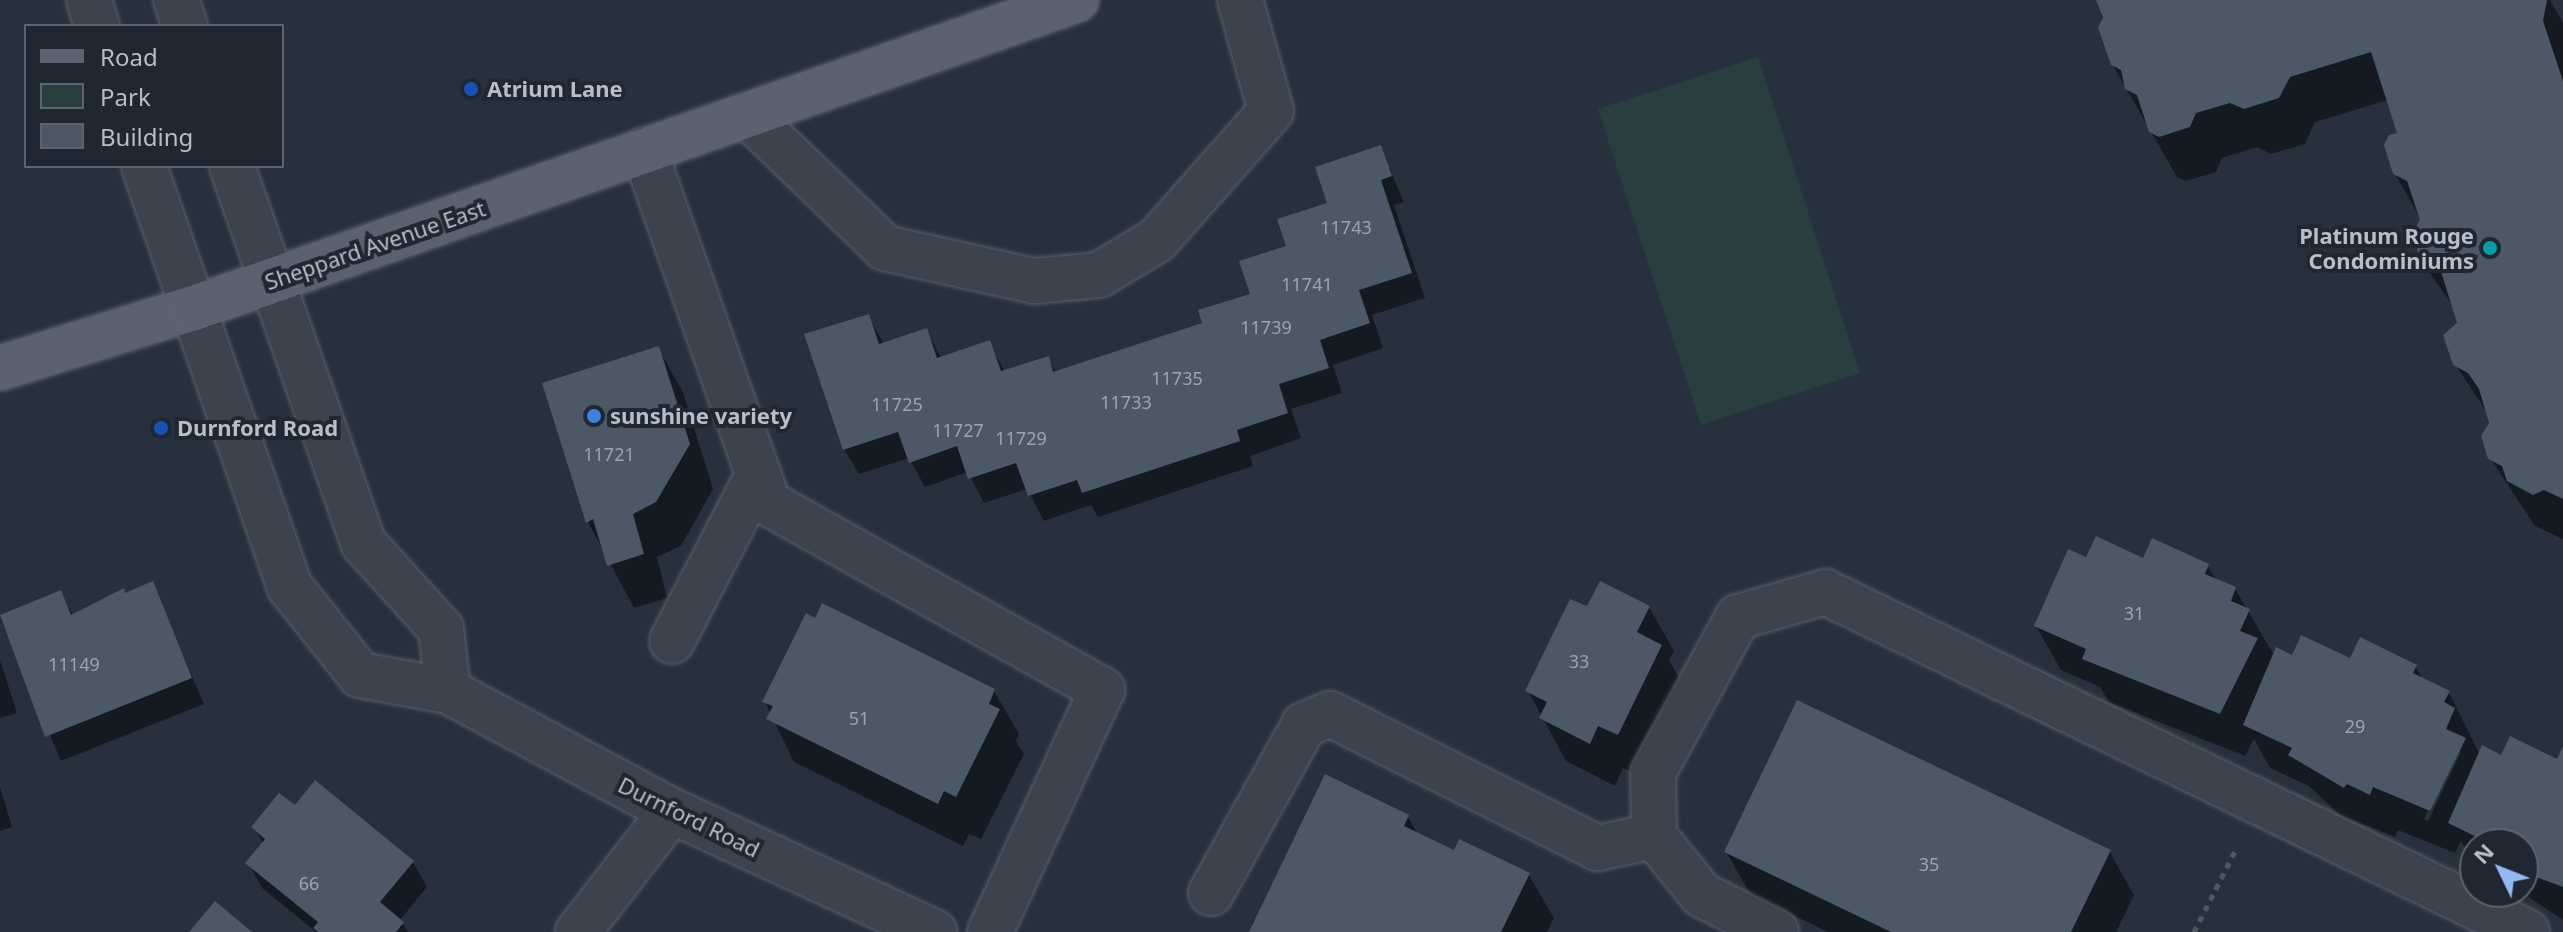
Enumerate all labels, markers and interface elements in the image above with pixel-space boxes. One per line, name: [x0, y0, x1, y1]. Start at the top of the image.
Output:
legend: [24, 24, 284, 168]
text: Road: [100, 40, 158, 73]
place label: Atrium Lane: [487, 76, 623, 102]
text: Park: [100, 80, 151, 113]
marker: Atrium Lane: [462, 80, 480, 98]
text: Building: [100, 120, 193, 153]
street label: Sheppard Avenue East: [261, 195, 489, 295]
house number: 11743: [1320, 216, 1372, 238]
place label: Platinum Rouge Condominiums: [2299, 222, 2474, 274]
marker: Platinum Rouge Condominiums: [2481, 239, 2499, 257]
house number: 11741: [1281, 273, 1333, 295]
house number: 11739: [1240, 316, 1292, 338]
house number: 11735: [1151, 367, 1203, 389]
house number: 11733: [1100, 391, 1152, 413]
house number: 11725: [871, 393, 923, 415]
place label: sunshine variety: [610, 403, 792, 429]
marker: sunshine variety: [585, 407, 603, 425]
place label: Durnford Road: [177, 415, 338, 441]
marker: Durnford Road: [152, 419, 170, 437]
house number: 11727: [932, 419, 984, 441]
house number: 11729: [995, 427, 1047, 449]
house number: 11721: [583, 443, 635, 465]
house number: 31: [2124, 602, 2144, 624]
house number: 33: [1569, 650, 1589, 672]
house number: 11149: [48, 653, 100, 675]
house number: 51: [849, 707, 869, 729]
house number: 29: [2345, 715, 2365, 737]
street label: Durnford Road: [614, 771, 764, 863]
north arrow: [2459, 828, 2539, 908]
text: N: [2466, 836, 2500, 870]
house number: 35: [1919, 853, 1939, 875]
house number: 66: [299, 872, 319, 894]

